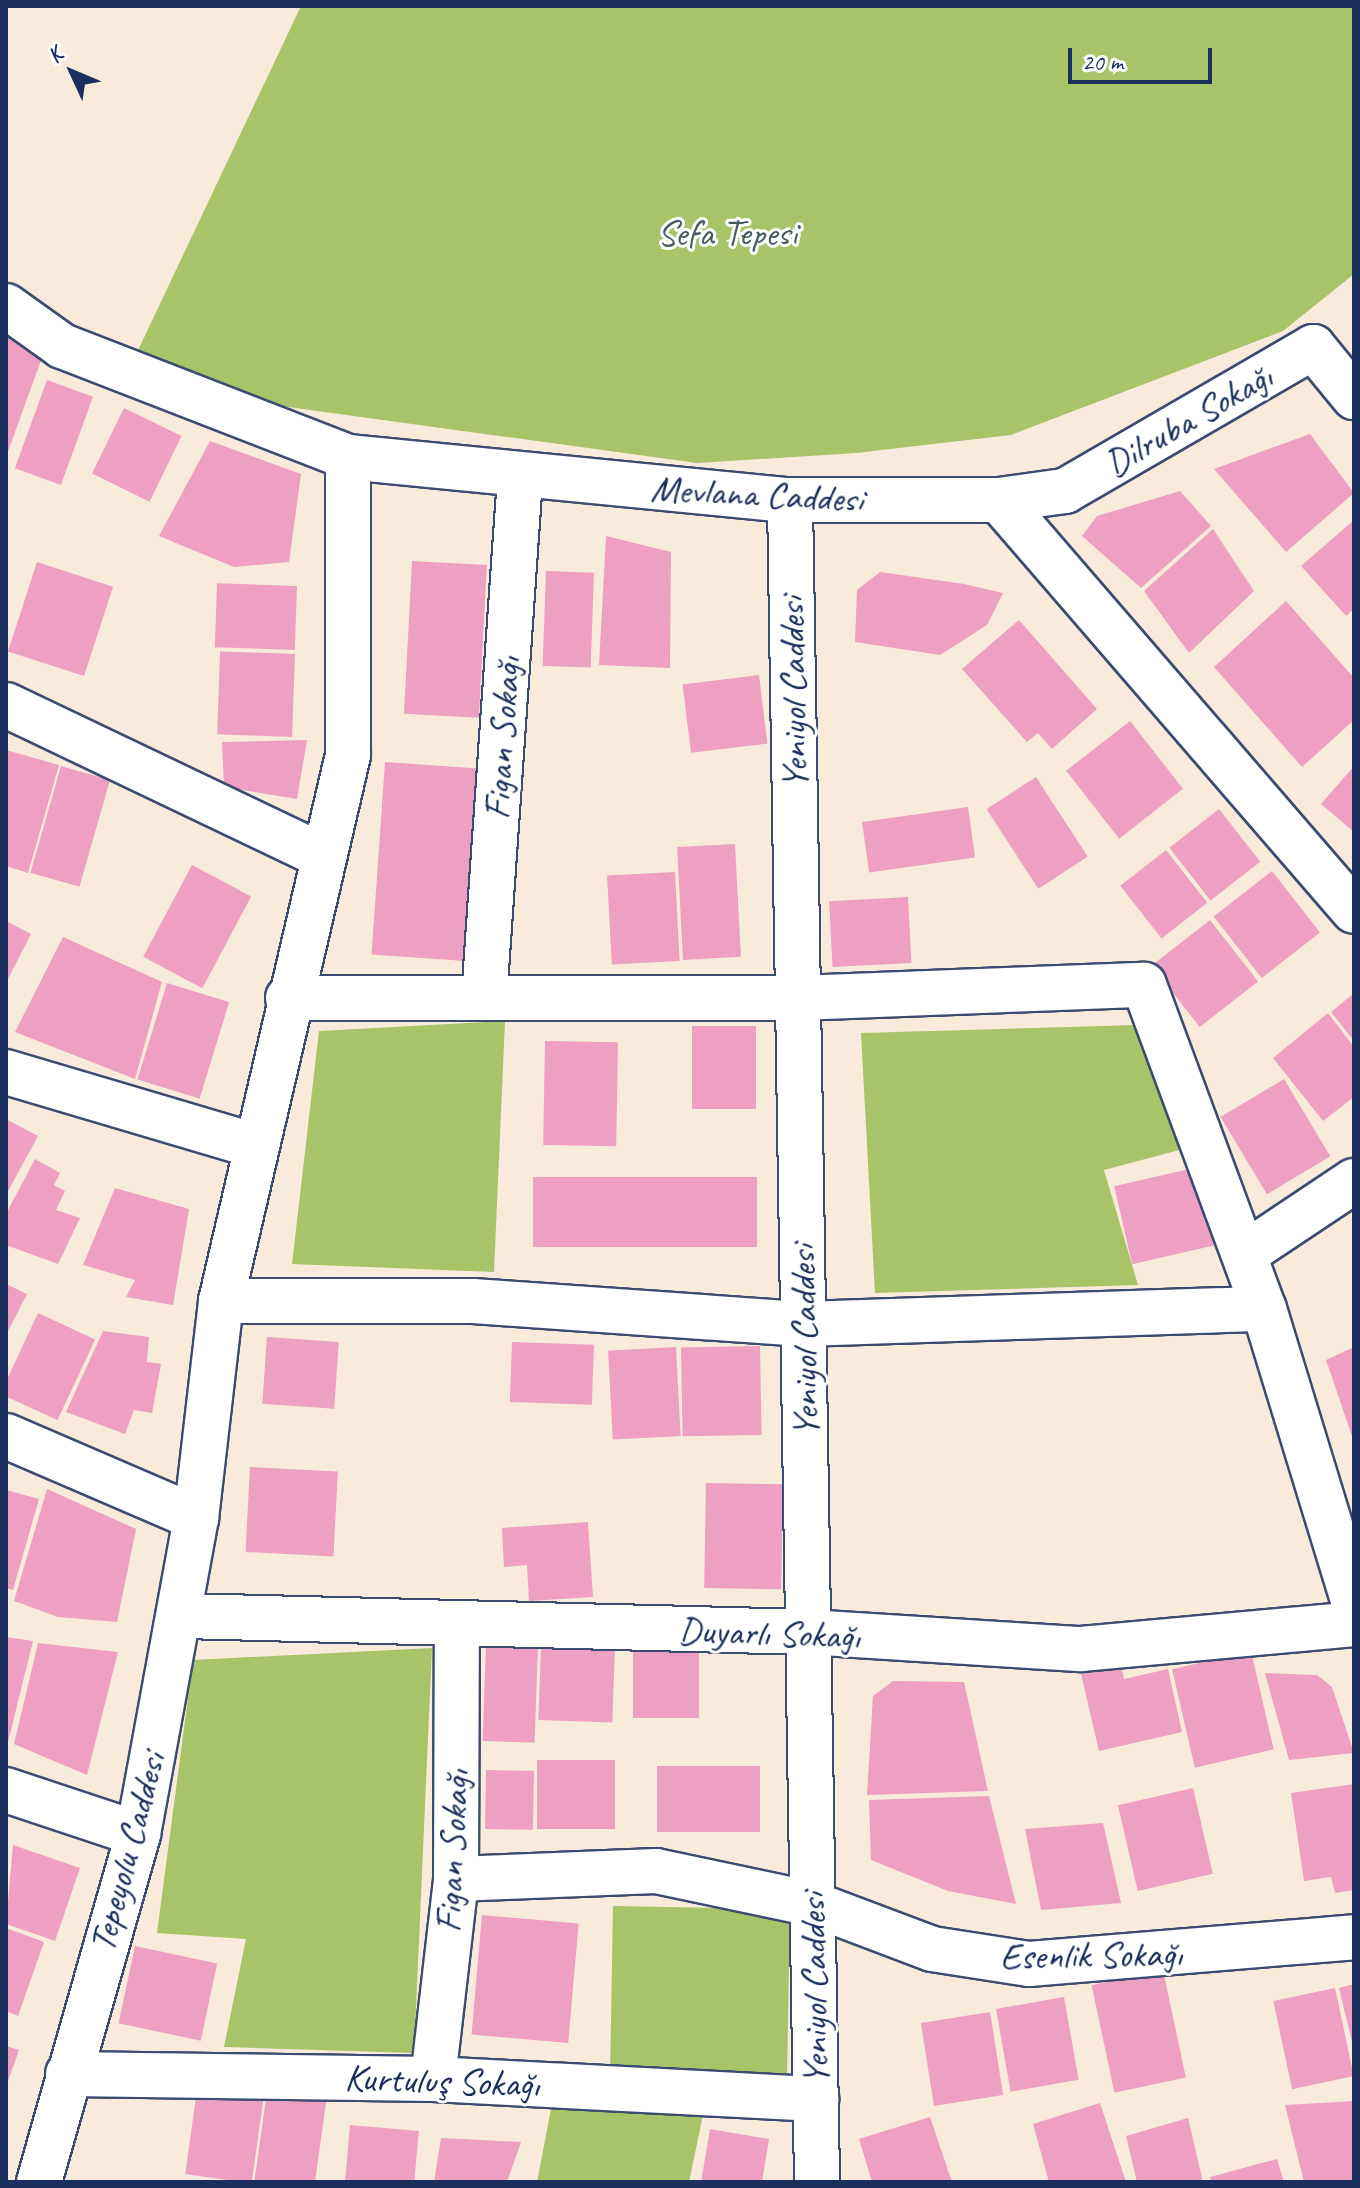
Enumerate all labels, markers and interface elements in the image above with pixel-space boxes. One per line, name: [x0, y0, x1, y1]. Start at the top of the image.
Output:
north arrow: [32, 32, 112, 112]
scale bar: [1072, 32, 1216, 82]
text: K: [41, 42, 69, 69]
text: 20 m: [1082, 47, 1123, 77]
park label: Sefa Tepesi: [658, 210, 796, 256]
street label: Dilruba Sokağı: [1096, 354, 1280, 486]
street label: Mevlana Caddesi: [650, 466, 864, 522]
street label: Yeniyol Caddesi: [769, 596, 817, 790]
street label: Figan Sokağı: [474, 656, 530, 820]
street label: Yeniyol Caddesi: [780, 1244, 828, 1438]
street label: Duyarlı Sokağı: [677, 1607, 861, 1659]
street label: Tepeyolu Caddesi: [78, 1747, 176, 1957]
street label: Figan Sokağı: [425, 1769, 479, 1933]
street label: Yeniyol Caddesi: [790, 1892, 838, 2086]
street label: Esenlik Sokağı: [1000, 1931, 1182, 1979]
street label: Kurtuluş Sokağı: [344, 2055, 540, 2107]

